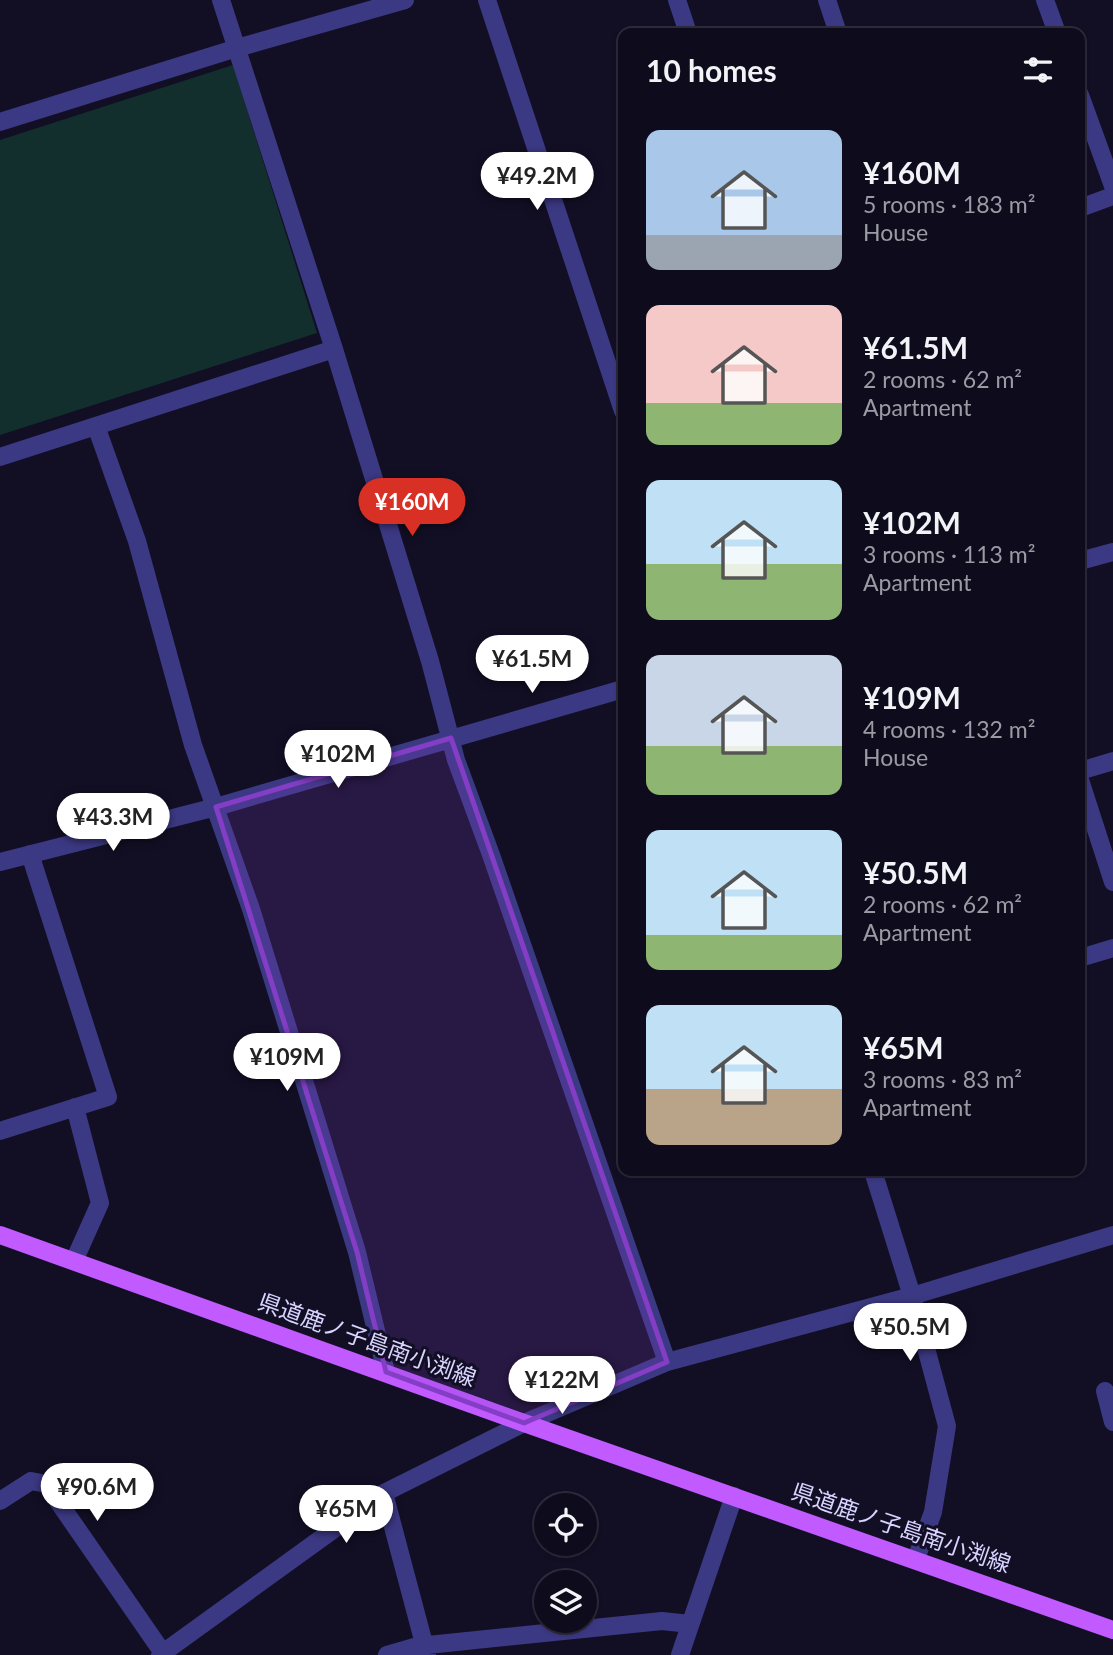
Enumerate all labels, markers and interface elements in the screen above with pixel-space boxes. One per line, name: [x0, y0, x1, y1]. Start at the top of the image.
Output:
icon: filters: [1019, 51, 1057, 89]
text: 10 homes: [646, 52, 777, 88]
pin: ¥49.2M: [480, 152, 594, 212]
text: ¥160M: [863, 154, 961, 190]
icon: home: [702, 158, 786, 242]
text: ¥49.2M: [497, 161, 577, 189]
text: 5 rooms · 183 m²: [863, 190, 1035, 218]
text: House: [863, 218, 928, 246]
text: ¥61.5M: [863, 329, 968, 365]
icon: home: [702, 333, 786, 417]
text: 2 rooms · 62 m²: [863, 365, 1022, 393]
text: Apartment: [863, 393, 971, 421]
pin: ¥160M: [363, 478, 461, 538]
text: ¥160M: [374, 487, 450, 515]
text: ¥102M: [863, 504, 961, 540]
icon: home: [702, 508, 786, 592]
text: 3 rooms · 113 m²: [863, 540, 1035, 568]
text: Apartment: [863, 568, 971, 596]
pin: ¥61.5M: [475, 636, 589, 695]
text: ¥61.5M: [492, 644, 572, 672]
text: ¥109M: [863, 679, 961, 715]
icon: home: [702, 683, 786, 767]
text: 4 rooms · 132 m²: [863, 715, 1035, 743]
pin: ¥102M: [289, 730, 387, 790]
text: ¥102M: [300, 739, 376, 767]
text: House: [863, 743, 928, 771]
pin: ¥43.3M: [56, 794, 170, 853]
text: ¥43.3M: [73, 802, 153, 830]
text: ¥50.5M: [863, 854, 968, 890]
icon: home: [702, 858, 786, 942]
text: 2 rooms · 62 m²: [863, 890, 1022, 918]
text: Apartment: [863, 918, 971, 946]
text: ¥65M: [863, 1029, 944, 1065]
icon: home: [702, 1033, 786, 1117]
pin: ¥109M: [238, 1034, 336, 1093]
text: ¥109M: [249, 1042, 325, 1070]
text: 3 rooms · 83 m²: [863, 1065, 1022, 1093]
text: Apartment: [863, 1093, 971, 1121]
street label: 県道鹿ノ子島南小渕線: [254, 1287, 480, 1392]
pin: ¥50.5M: [853, 1304, 967, 1363]
text: ¥50.5M: [870, 1312, 950, 1340]
pin: ¥122M: [513, 1356, 611, 1416]
text: ¥122M: [524, 1365, 600, 1393]
pin: ¥90.6M: [40, 1464, 154, 1523]
text: ¥90.6M: [57, 1472, 137, 1500]
street label: 県道鹿ノ子島南小渕線: [788, 1476, 1015, 1578]
pin: ¥65M: [305, 1486, 387, 1545]
map controls: [534, 1493, 597, 1633]
button: locate: [534, 1493, 597, 1556]
text: ¥65M: [315, 1494, 377, 1522]
button: layers: [534, 1570, 597, 1633]

